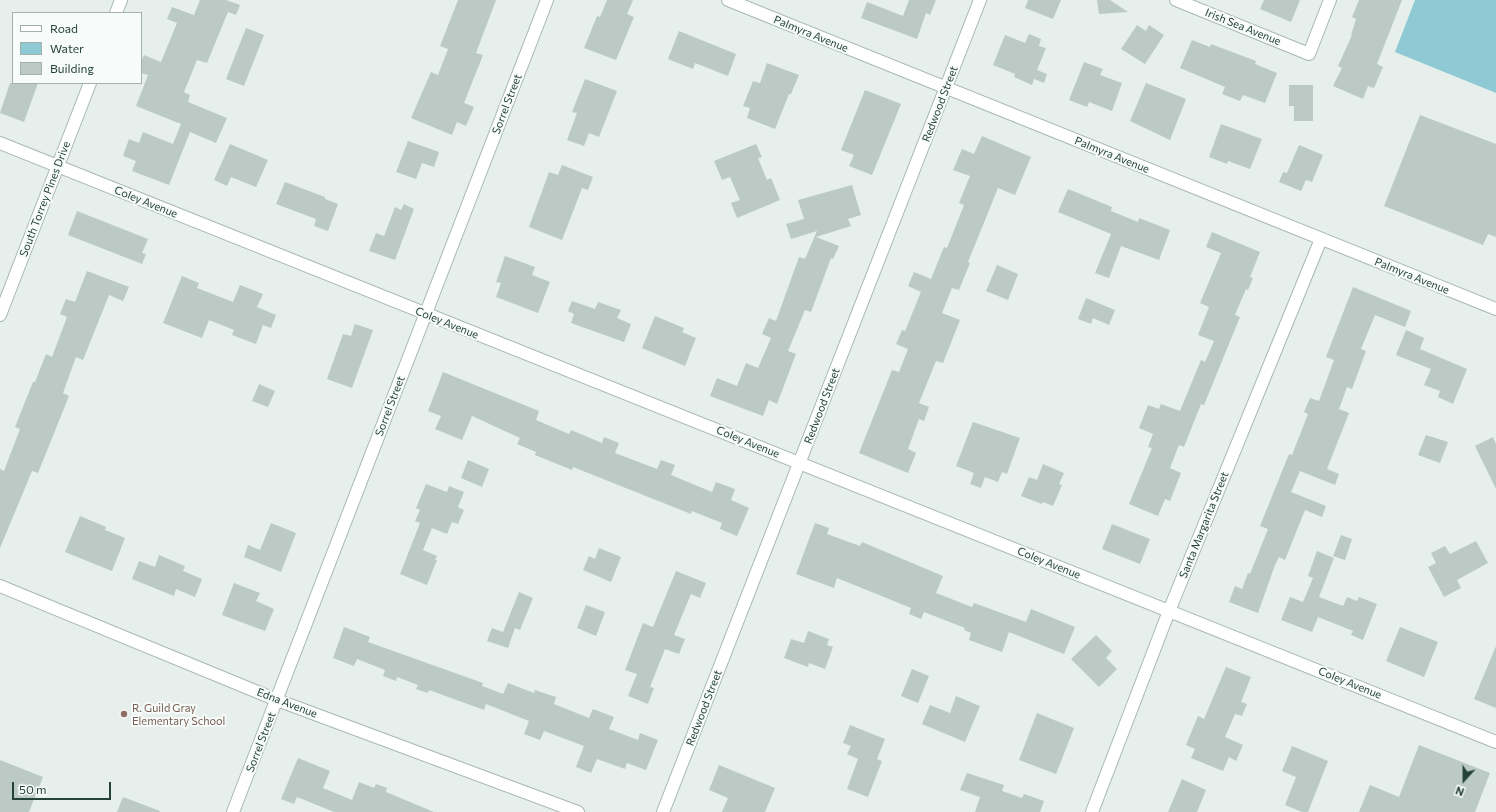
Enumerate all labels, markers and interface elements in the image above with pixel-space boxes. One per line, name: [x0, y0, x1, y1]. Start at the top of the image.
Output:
street label: Irish Sea Avenue: [1203, 6, 1283, 48]
legend: [12, 12, 142, 84]
street label: Palmyra Avenue: [772, 13, 850, 55]
text: Road: [50, 21, 78, 35]
text: Water: [50, 41, 84, 55]
text: Building: [50, 61, 94, 75]
street label: Redwood Street: [919, 64, 961, 144]
street label: Sorrel Street: [489, 72, 525, 136]
street label: Palmyra Avenue: [1073, 134, 1151, 176]
street label: South Torrey Pines Drive: [17, 139, 73, 259]
street label: Coley Avenue: [112, 183, 180, 221]
street label: Palmyra Avenue: [1373, 255, 1451, 297]
street label: Coley Avenue: [413, 304, 481, 342]
street label: Redwood Street: [801, 366, 843, 446]
street label: Sorrel Street: [372, 374, 408, 438]
street label: Coley Avenue: [714, 423, 782, 461]
street label: Santa Margarita Street: [1177, 470, 1231, 580]
street label: Coley Avenue: [1015, 544, 1083, 582]
street label: Coley Avenue: [1316, 664, 1384, 702]
street label: Redwood Street: [683, 668, 725, 748]
street label: Edna Avenue: [255, 685, 319, 721]
place label: R. Guild Gray Elementary School: [132, 701, 225, 727]
marker: R. Guild Gray Elementary School: [119, 709, 129, 719]
street label: Sorrel Street: [243, 710, 279, 774]
north arrow: [1444, 760, 1484, 800]
scale bar: [14, 774, 113, 800]
text: 50 m: [19, 782, 47, 796]
text: N: [1453, 784, 1466, 799]

